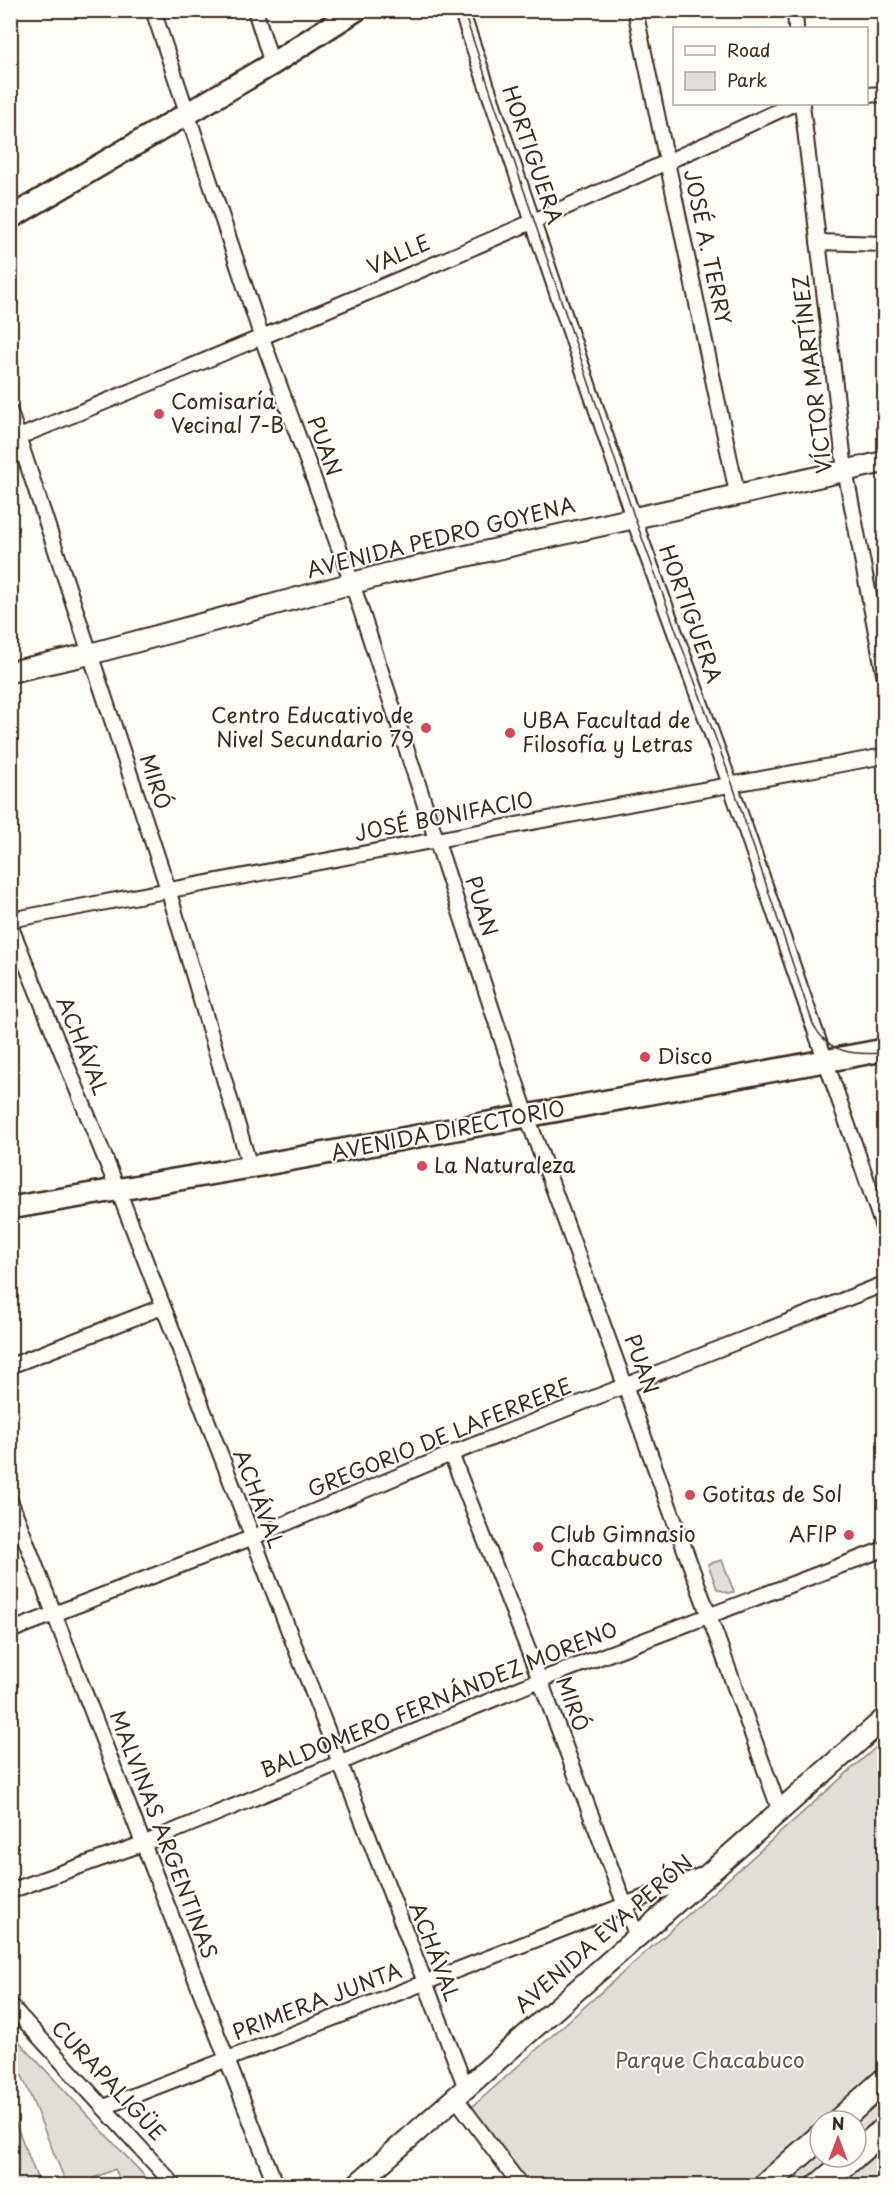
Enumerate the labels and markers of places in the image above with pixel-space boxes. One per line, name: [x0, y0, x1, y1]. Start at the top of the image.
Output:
place label: Comisaría Vecinal 7-B: [171, 384, 284, 440]
marker: Comisaría Vecinal 7-B: [152, 407, 166, 421]
place label: Centro Educativo de Nivel Secundario 79: [211, 698, 414, 754]
place label: UBA Facultad de Filosofía y Letras: [522, 703, 693, 759]
marker: Centro Educativo de Nivel Secundario 79: [419, 721, 433, 735]
marker: UBA Facultad de Filosofía y Letras: [503, 726, 517, 740]
place label: Disco: [657, 1039, 712, 1071]
marker: Disco: [638, 1050, 652, 1064]
place label: La Naturaleza: [434, 1148, 575, 1180]
marker: La Naturaleza: [415, 1159, 429, 1173]
place label: Gotitas de Sol: [702, 1477, 842, 1509]
marker: Gotitas de Sol: [683, 1488, 697, 1502]
place label: Club Gimnasio Chacabuco: [550, 1517, 696, 1573]
place label: AFIP: [789, 1517, 837, 1549]
marker: AFIP: [842, 1528, 856, 1542]
marker: Club Gimnasio Chacabuco: [531, 1540, 545, 1554]

